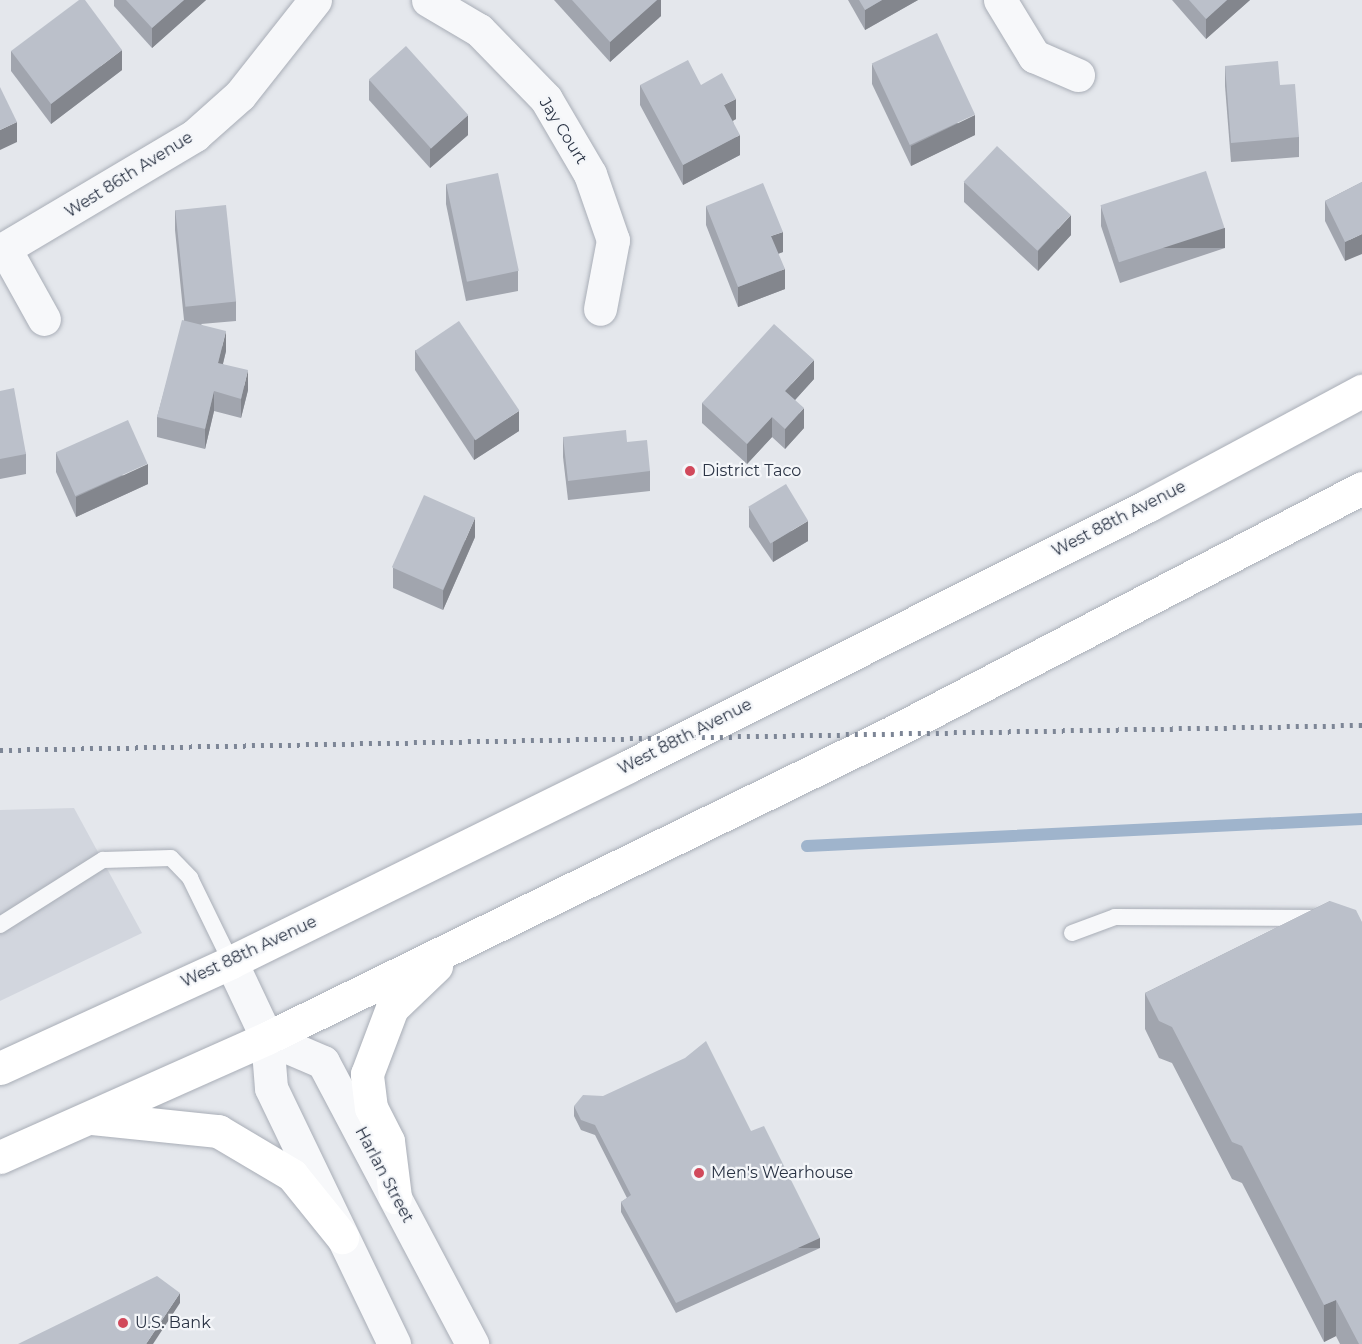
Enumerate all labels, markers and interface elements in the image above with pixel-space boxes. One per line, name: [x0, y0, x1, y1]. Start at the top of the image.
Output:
street label: Jay Court: [535, 94, 591, 168]
street label: West 86th Avenue: [62, 128, 196, 222]
place label: District Taco: [702, 461, 801, 481]
marker: District Taco: [683, 464, 697, 478]
street label: West 88th Avenue: [1049, 477, 1189, 561]
street label: West 88th Avenue: [615, 695, 755, 779]
street label: West 88th Avenue: [178, 912, 320, 992]
street label: Harlan Street: [351, 1124, 417, 1226]
place label: Men's Wearhouse: [711, 1163, 853, 1183]
marker: Men's Wearhouse: [692, 1166, 706, 1180]
place label: U.S. Bank: [135, 1313, 211, 1333]
marker: U.S. Bank: [116, 1316, 130, 1330]

